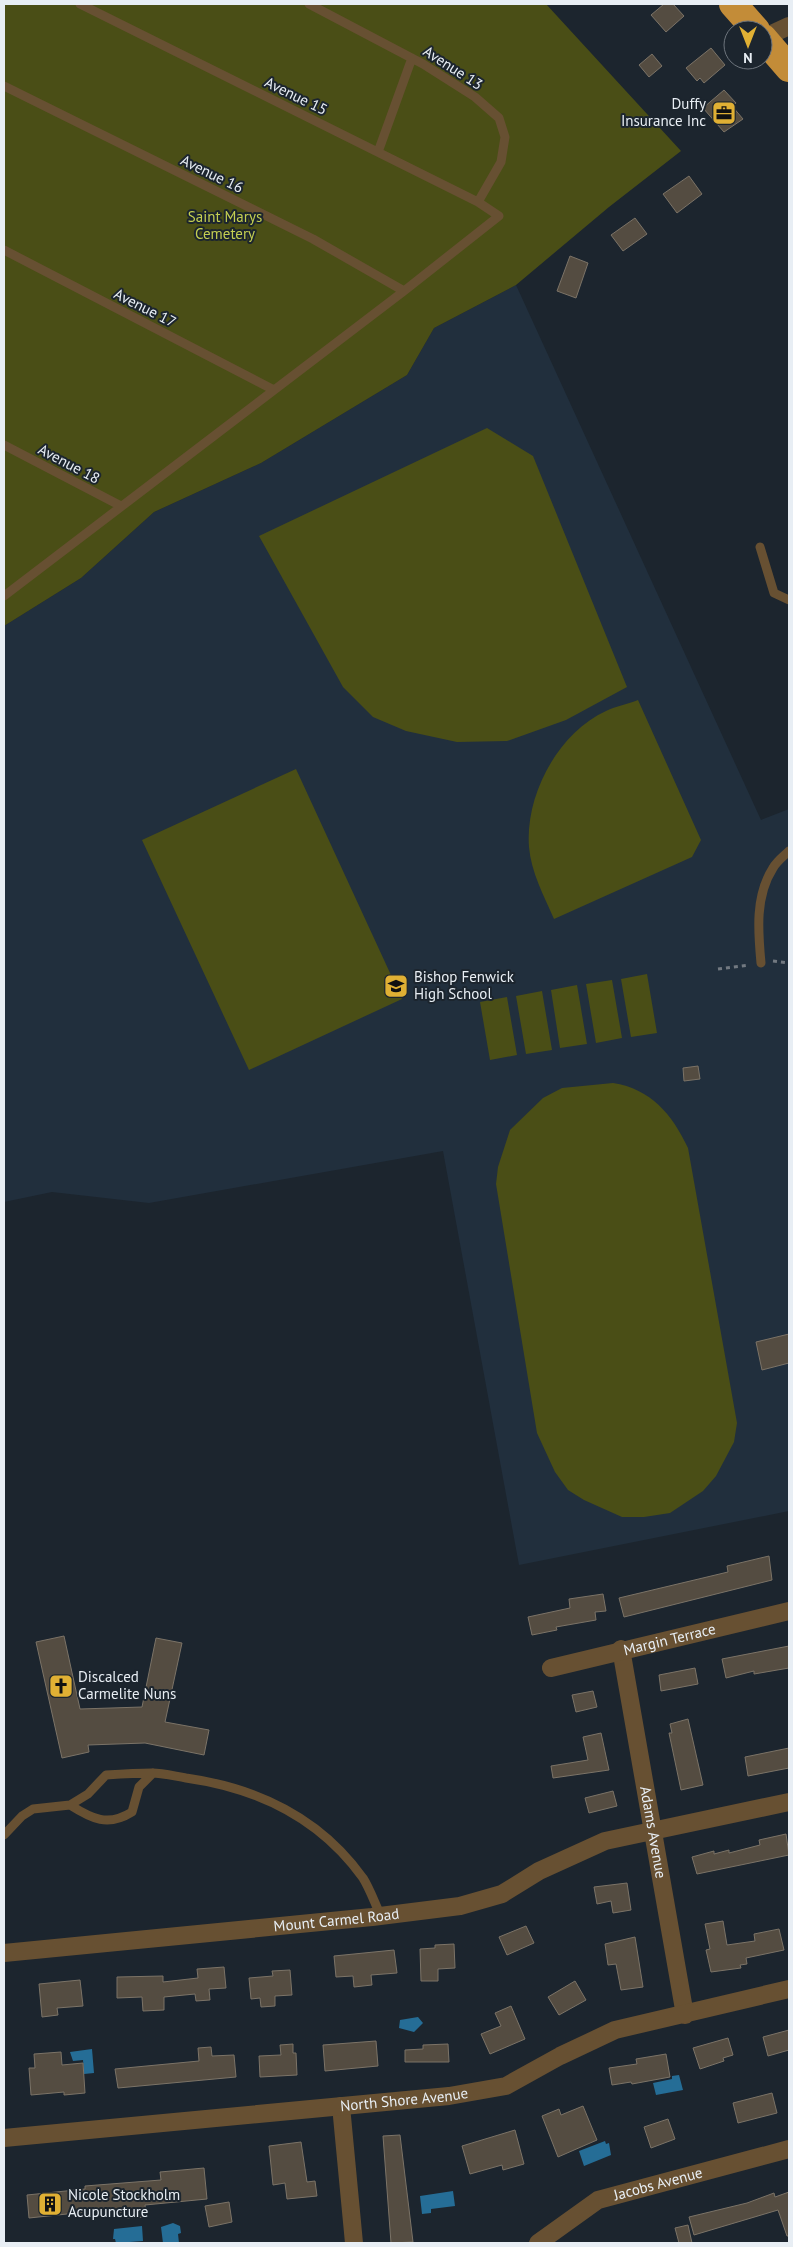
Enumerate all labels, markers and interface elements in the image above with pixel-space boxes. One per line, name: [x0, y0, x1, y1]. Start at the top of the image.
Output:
north arrow: [723, 20, 773, 70]
street label: Avenue 13: [420, 41, 487, 94]
text: N: [743, 49, 753, 67]
street label: Avenue 15: [262, 72, 331, 119]
place label: Duffy Insurance Inc: [621, 94, 706, 130]
office icon: Duffy Insurance Inc: [711, 100, 737, 126]
street label: Avenue 16: [178, 150, 247, 197]
park label: Saint Marys Cemetery: [188, 207, 262, 243]
street label: Avenue 17: [111, 284, 179, 331]
street label: Avenue 18: [35, 439, 103, 488]
place label: Bishop Fenwick High School: [414, 967, 515, 1003]
school or university icon: Bishop Fenwick High School: [383, 973, 409, 999]
street label: Margin Terrace: [622, 1619, 717, 1659]
place label: Discalced Carmelite Nuns: [78, 1667, 176, 1703]
church icon: Discalced Carmelite Nuns: [48, 1673, 74, 1699]
street label: Adams Avenue: [636, 1785, 671, 1880]
street label: Mount Carmel Road: [273, 1904, 400, 1936]
street label: North Shore Avenue: [339, 2083, 470, 2115]
street label: Jacobs Avenue: [610, 2163, 704, 2205]
place label: Nicole Stockholm Acupuncture: [68, 2185, 180, 2221]
building icon: Nicole Stockholm Acupuncture: [37, 2191, 63, 2217]

